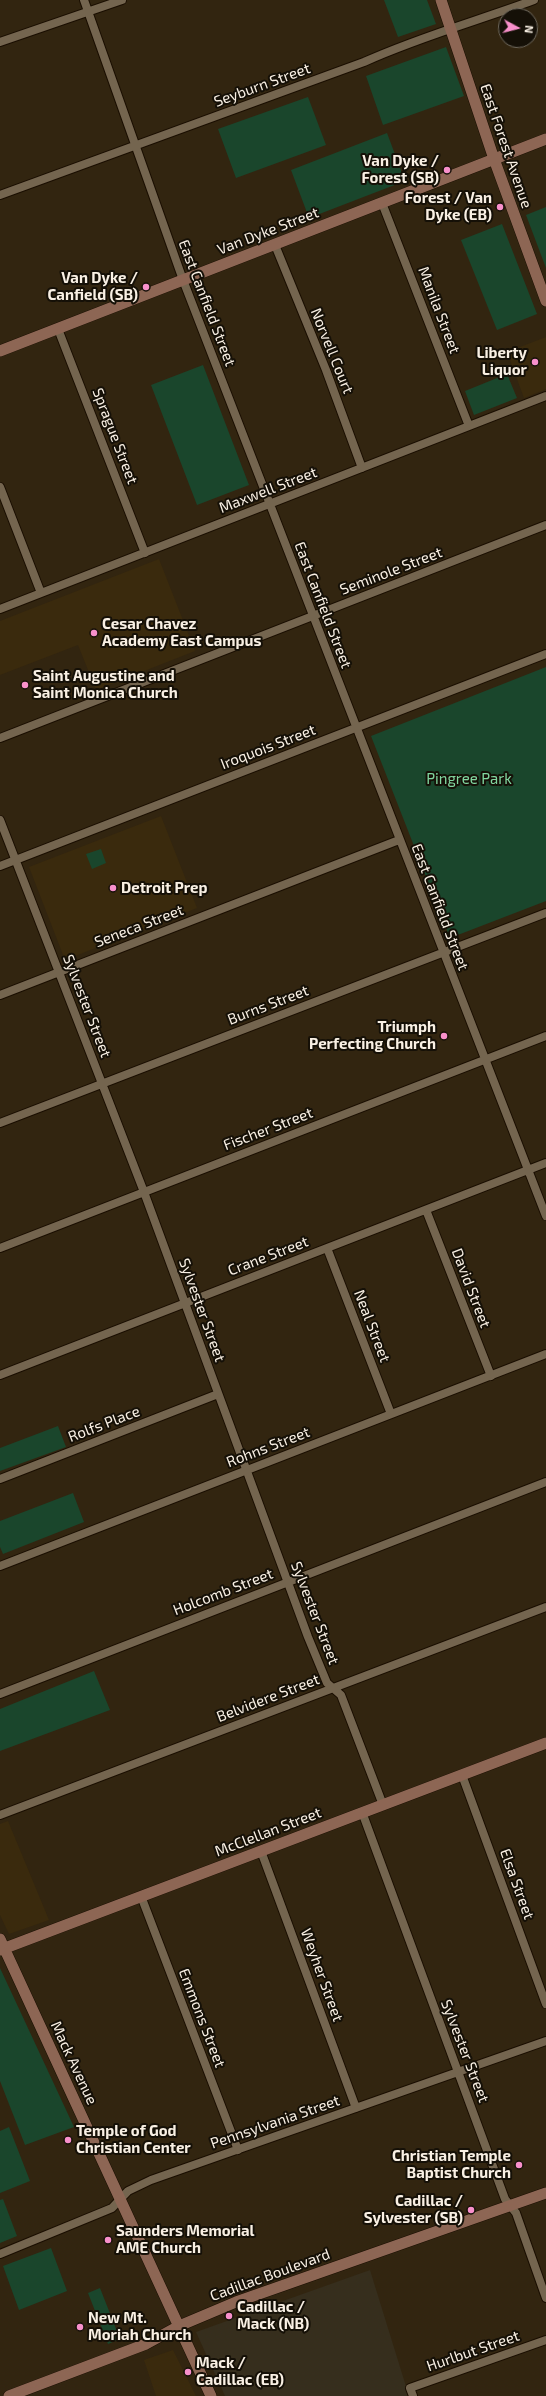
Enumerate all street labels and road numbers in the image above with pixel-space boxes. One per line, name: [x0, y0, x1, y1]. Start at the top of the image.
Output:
street label: Seyburn Street: [211, 59, 313, 111]
street label: East Forest Avenue: [476, 81, 536, 211]
street label: Van Dyke Street: [215, 203, 321, 259]
street label: East Canfield Street: [175, 237, 239, 369]
street label: Manila Street: [414, 264, 464, 356]
street label: Norvell Court: [307, 306, 357, 396]
street label: Sprague Street: [88, 385, 142, 487]
street label: Maxwell Street: [216, 463, 320, 517]
street label: East Canfield Street: [291, 539, 355, 671]
street label: Seminole Street: [337, 543, 445, 599]
street label: Iroquois Street: [218, 721, 318, 773]
street label: East Canfield Street: [408, 841, 472, 973]
street label: Seneca Street: [92, 901, 186, 951]
street label: Sylvester Street: [59, 952, 115, 1060]
street label: Burns Street: [225, 981, 311, 1029]
street label: Fischer Street: [221, 1104, 315, 1154]
street label: Crane Street: [225, 1232, 311, 1280]
street label: David Street: [448, 1246, 494, 1330]
street label: Sylvester Street: [175, 1256, 229, 1364]
street label: Neal Street: [350, 1287, 394, 1365]
street label: Rolfs Place: [65, 1402, 143, 1446]
street label: Rohns Street: [224, 1423, 312, 1471]
street label: Sylvester Street: [287, 1559, 343, 1667]
street label: Holcomb Street: [171, 1565, 275, 1619]
street label: Belvidere Street: [214, 1670, 322, 1726]
street label: McClellan Street: [212, 1803, 324, 1861]
street label: Elsa Street: [496, 1846, 538, 1922]
street label: Weyher Street: [297, 1926, 347, 2024]
street label: Emmons Street: [175, 1966, 229, 2070]
street label: Sylvester Street: [437, 1997, 493, 2105]
street label: Mack Avenue: [47, 2018, 101, 2108]
street label: Pennsylvania Street: [208, 2091, 342, 2153]
street label: Cadillac Boulevard: [208, 2245, 332, 2305]
street label: Hurlbut Street: [424, 2327, 522, 2375]

